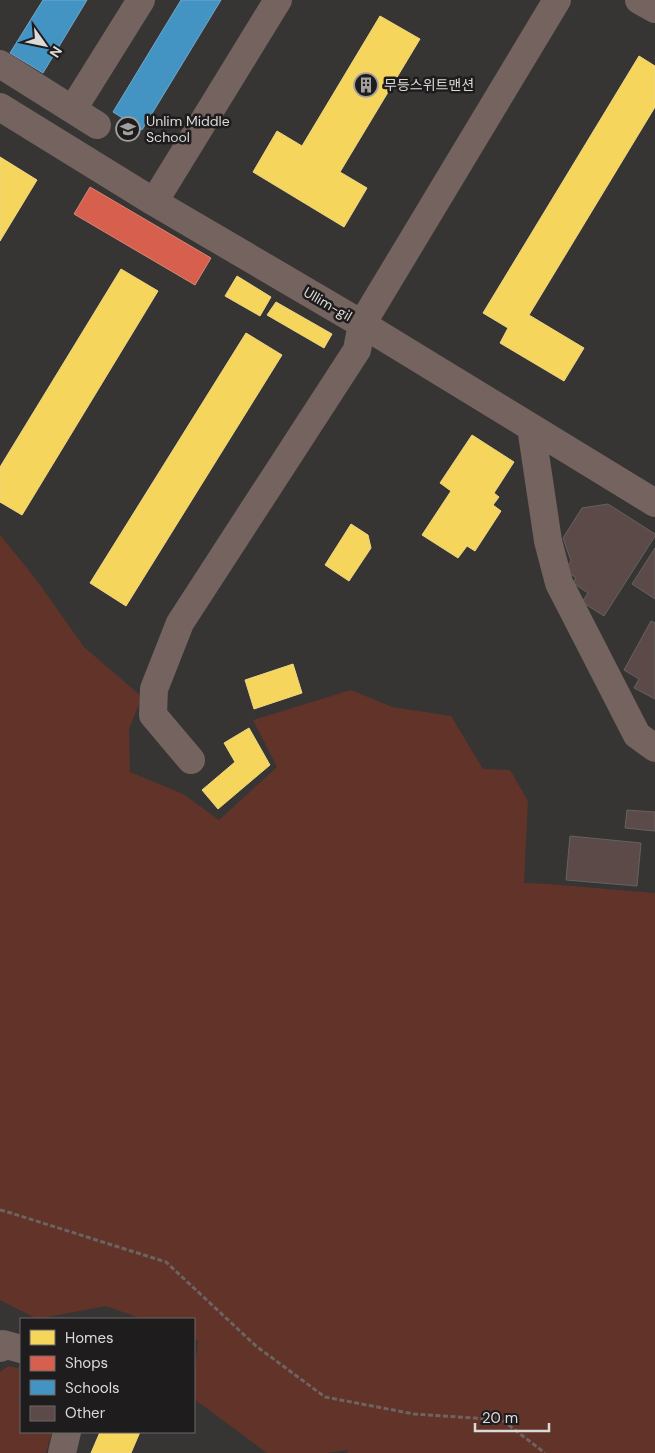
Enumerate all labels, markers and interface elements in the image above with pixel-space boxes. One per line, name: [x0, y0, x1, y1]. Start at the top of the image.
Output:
north arrow: [20, 20, 70, 70]
text: N: [46, 43, 66, 61]
building icon: 무등스위트맨션: [353, 72, 379, 98]
place label: 무등스위트맨션: [384, 76, 474, 94]
place label: Unlim Middle School: [146, 112, 230, 146]
school or university icon: Unlim Middle School: [115, 116, 141, 142]
street label: Ullim-gil: [300, 283, 356, 325]
legend: [20, 1318, 195, 1433]
text: Homes: [65, 1328, 114, 1348]
text: Shops: [65, 1353, 108, 1373]
text: Schools: [65, 1378, 120, 1398]
scale bar: [475, 1400, 549, 1432]
text: Other: [65, 1403, 106, 1423]
text: 20 m: [482, 1408, 518, 1428]

